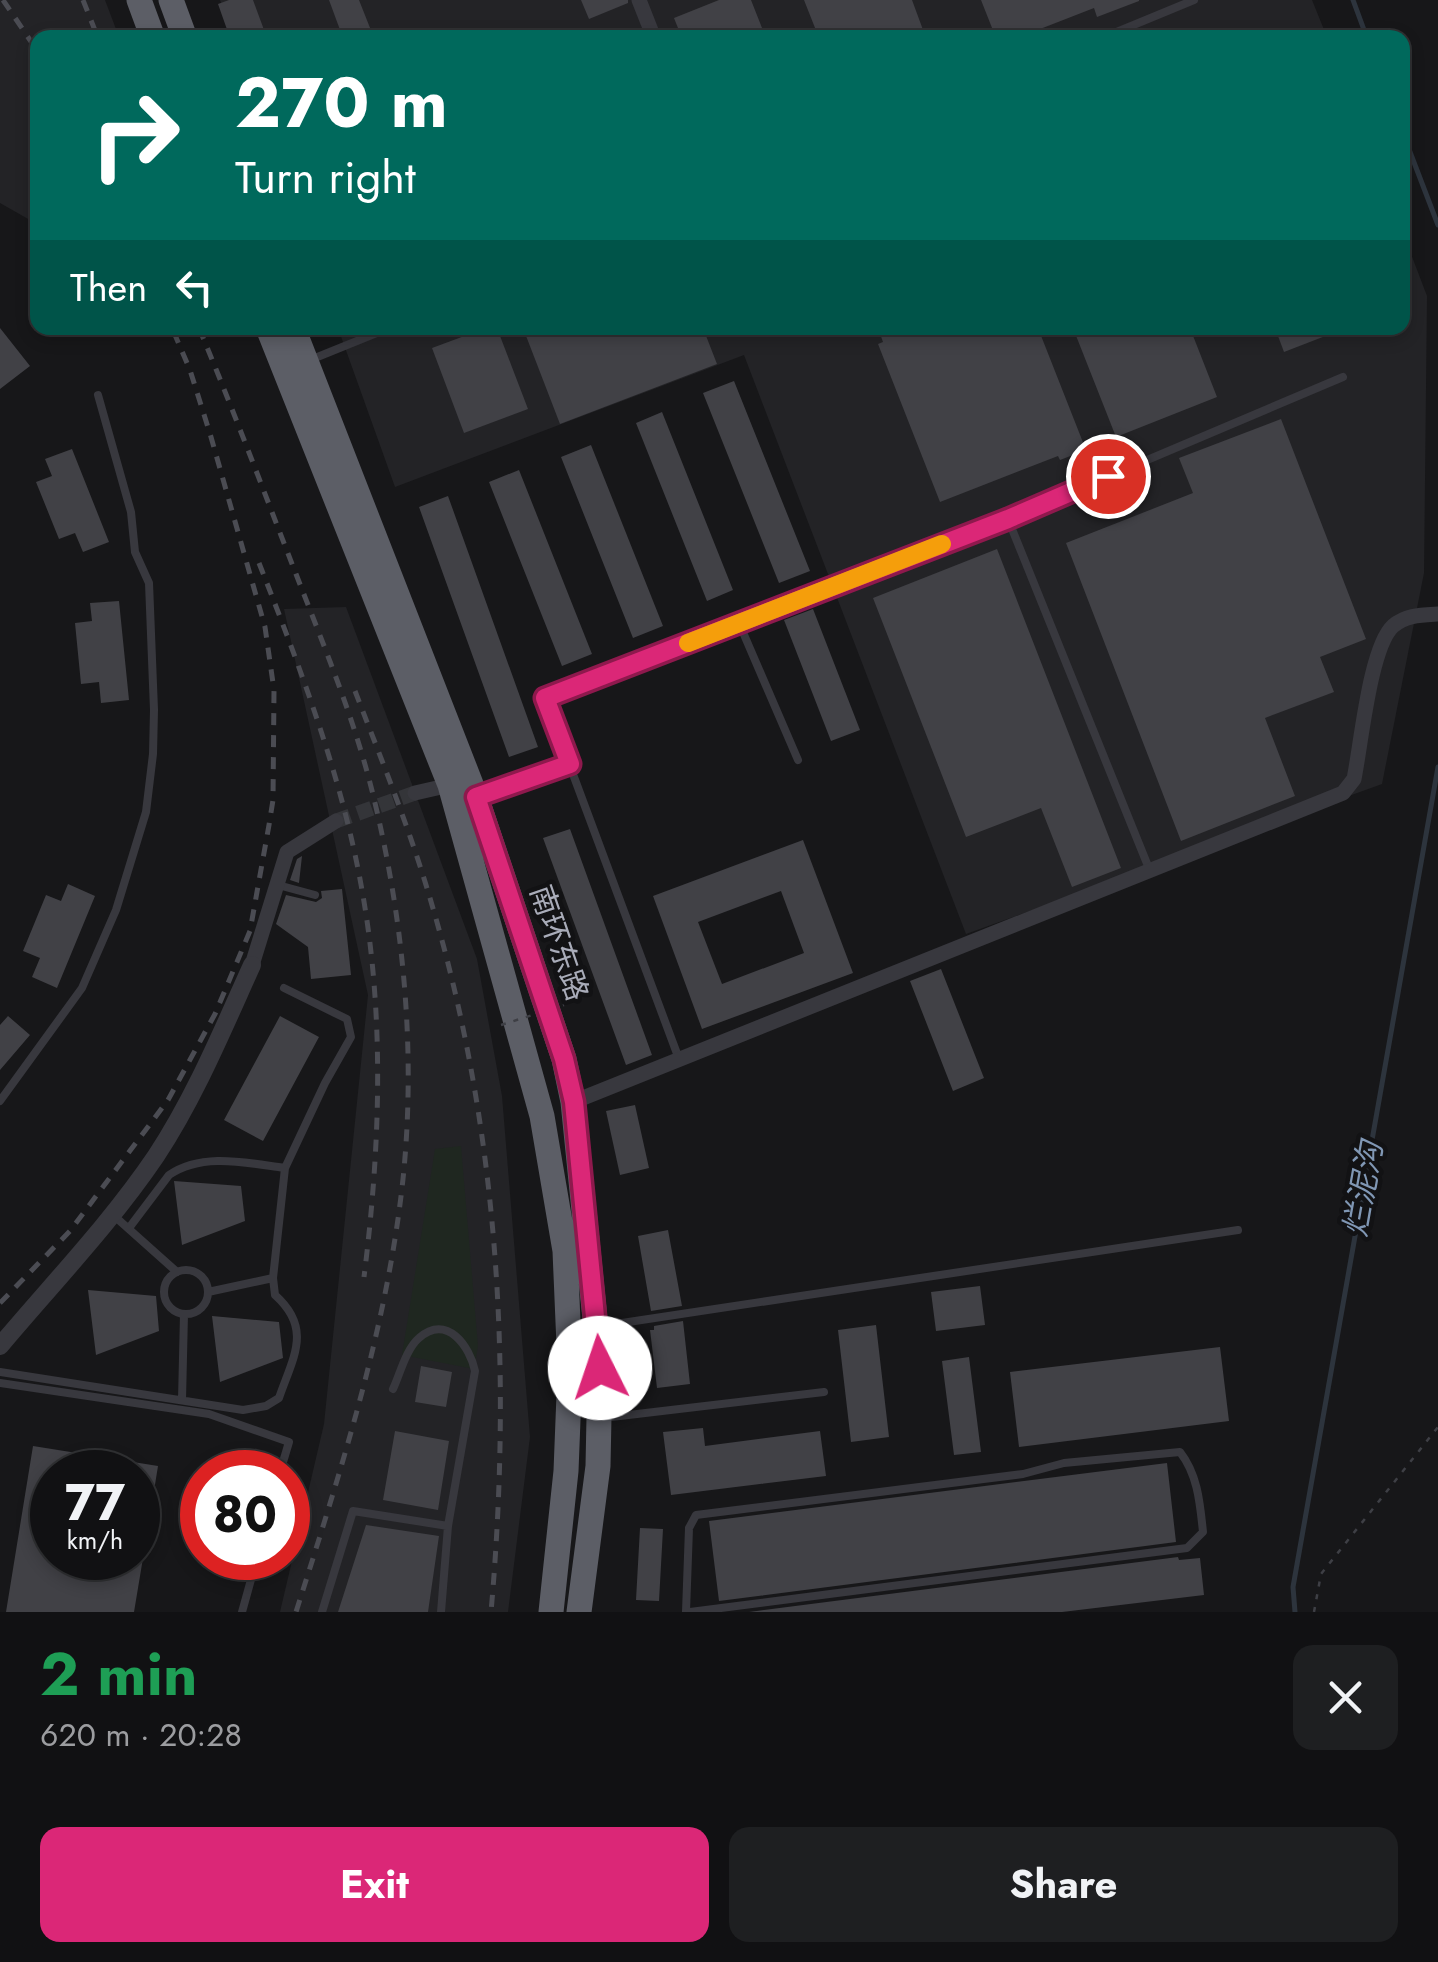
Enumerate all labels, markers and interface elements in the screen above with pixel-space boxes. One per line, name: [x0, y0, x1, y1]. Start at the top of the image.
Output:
text: 270 m: [235, 52, 448, 153]
icon: right: [70, 70, 200, 200]
text: Turn right: [235, 145, 416, 210]
text: Then: [70, 260, 147, 315]
icon: left: [167, 260, 222, 315]
pin: [1066, 434, 1151, 519]
icon: arrive: [1081, 449, 1136, 504]
street label: 南环东路: [520, 879, 599, 1007]
water label: 烂泥沟: [1332, 1135, 1395, 1240]
position arrow: [548, 1316, 652, 1420]
speed limit sign: 80: [180, 1450, 310, 1580]
text: 77: [65, 1466, 125, 1539]
text: km/h: [67, 1522, 123, 1558]
text: 2 min: [40, 1631, 198, 1718]
button: close: [1293, 1645, 1398, 1750]
text: 620 m · 20:28: [40, 1712, 242, 1758]
button: Exit: [40, 1827, 709, 1942]
button: Share: [729, 1827, 1398, 1942]

